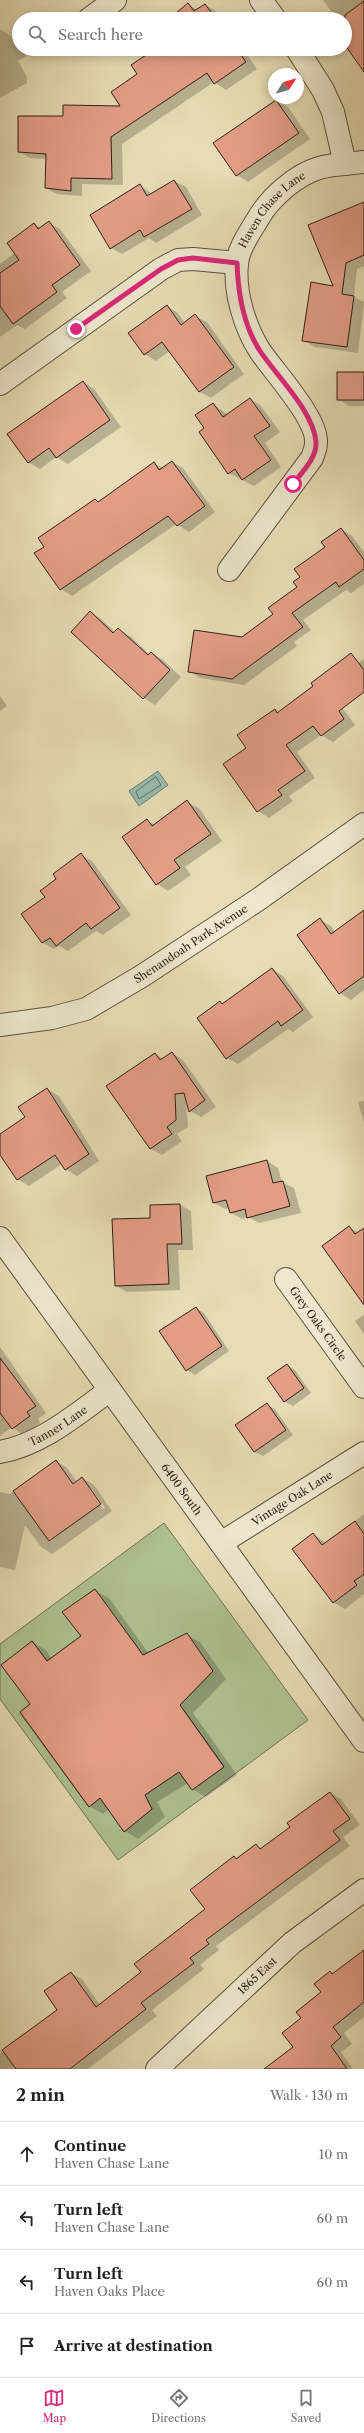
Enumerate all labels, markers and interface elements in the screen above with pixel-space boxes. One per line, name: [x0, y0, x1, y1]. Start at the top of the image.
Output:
search box: [12, 12, 352, 56]
icon: search: [26, 23, 48, 45]
text: Search here: [58, 25, 143, 44]
north arrow: [268, 68, 304, 104]
street label: Haven Chase Lane: [235, 168, 308, 250]
route end: [67, 320, 85, 338]
route start: [284, 475, 302, 493]
street label: Shenandoah Park Avenue: [131, 901, 250, 986]
street label: Grey Oaks Circle: [287, 1284, 350, 1364]
street label: Tanner Lane: [26, 1402, 90, 1449]
street label: 6400 South: [158, 1460, 205, 1518]
street label: Vintage Oak Lane: [248, 1468, 335, 1529]
street label: 1865 East: [235, 1954, 280, 1997]
text: 2 min: [16, 2085, 65, 2105]
text: Walk · 130 m: [270, 2087, 348, 2103]
text: Continue: [54, 2136, 126, 2155]
icon: ahead: [16, 2143, 38, 2165]
text: 10 m: [319, 2146, 348, 2162]
text: Haven Chase Lane: [54, 2155, 169, 2171]
text: Turn left: [54, 2200, 123, 2219]
icon: left: [16, 2207, 38, 2229]
text: 60 m: [317, 2210, 348, 2226]
text: Haven Chase Lane: [54, 2219, 169, 2235]
text: Turn left: [54, 2264, 123, 2283]
icon: left: [16, 2271, 38, 2293]
text: 60 m: [317, 2274, 348, 2290]
text: Haven Oaks Place: [54, 2283, 165, 2299]
icon: arrive: [16, 2335, 38, 2357]
text: Arrive at destination: [54, 2336, 213, 2355]
tab: Map: [43, 2387, 66, 2425]
tab: Directions: [151, 2387, 206, 2425]
tab: Saved: [291, 2387, 321, 2425]

